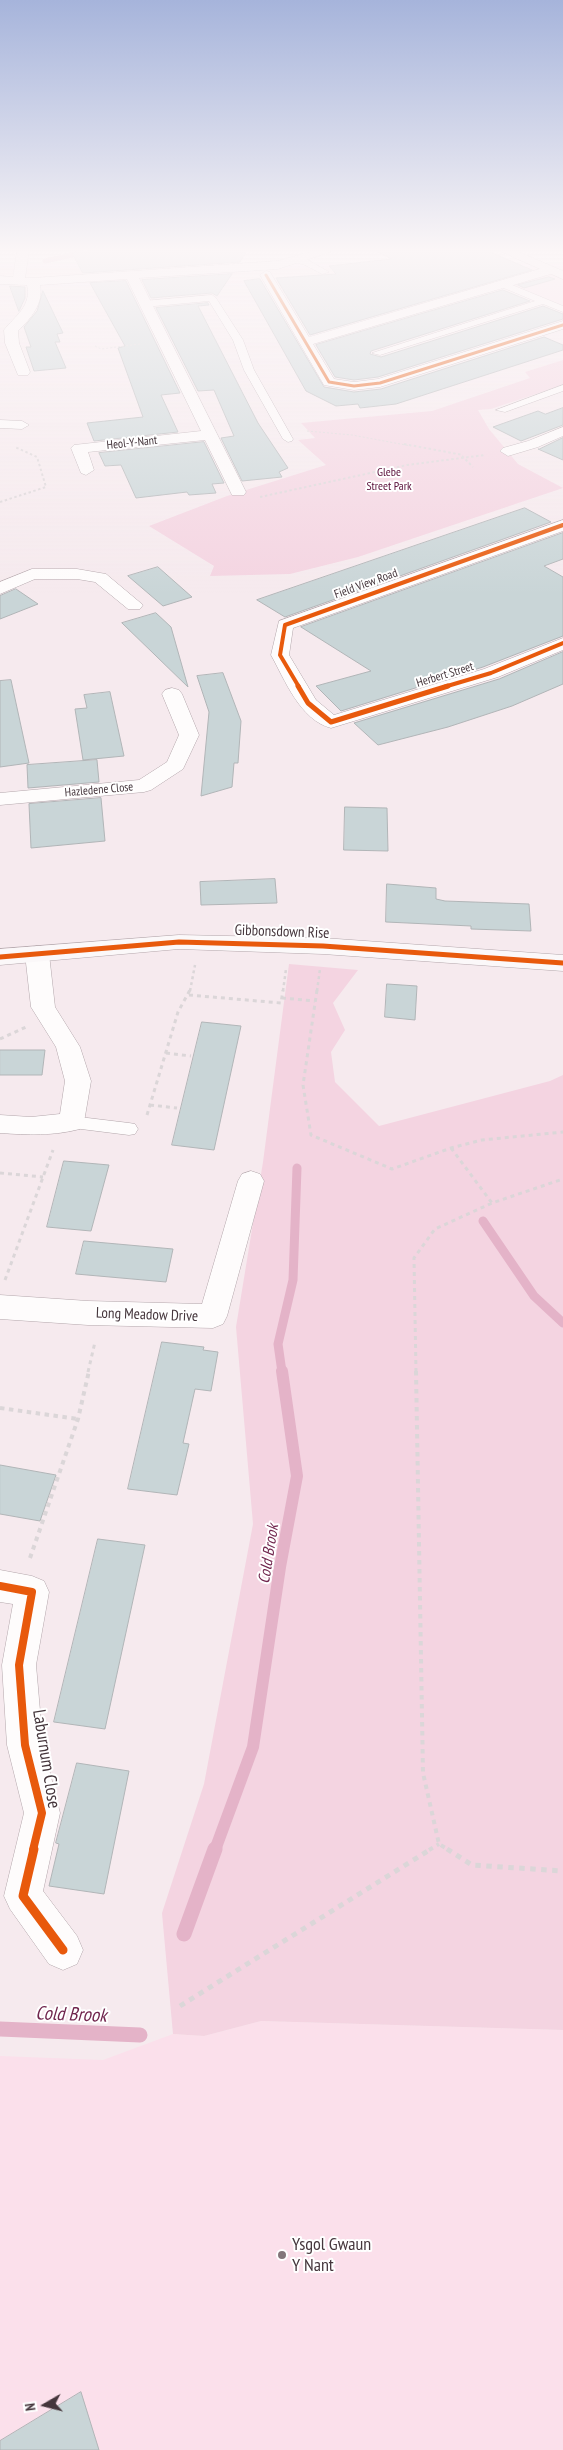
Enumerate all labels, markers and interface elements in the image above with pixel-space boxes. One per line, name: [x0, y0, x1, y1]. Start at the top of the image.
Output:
street label: Heol-Y-Nant: [106, 433, 158, 453]
park label: Glebe Street Park: [366, 466, 412, 494]
street label: Field View Road: [332, 566, 400, 602]
street label: Herbert Street: [415, 659, 475, 691]
street label: Hazledene Close: [64, 780, 134, 800]
street label: Gibbonsdown Rise: [234, 921, 330, 943]
street label: Long Meadow Drive: [96, 1304, 198, 1326]
water label: Cold Brook: [255, 1523, 283, 1585]
street label: Laburnum Close: [28, 1708, 64, 1810]
water label: Cold Brook: [35, 2002, 107, 2028]
place label: Ysgol Gwaun Y Nant: [292, 2234, 371, 2276]
marker: Ysgol Gwaun Y Nant: [276, 2249, 288, 2261]
north arrow: [20, 2380, 70, 2430]
text: N: [21, 2402, 40, 2412]

